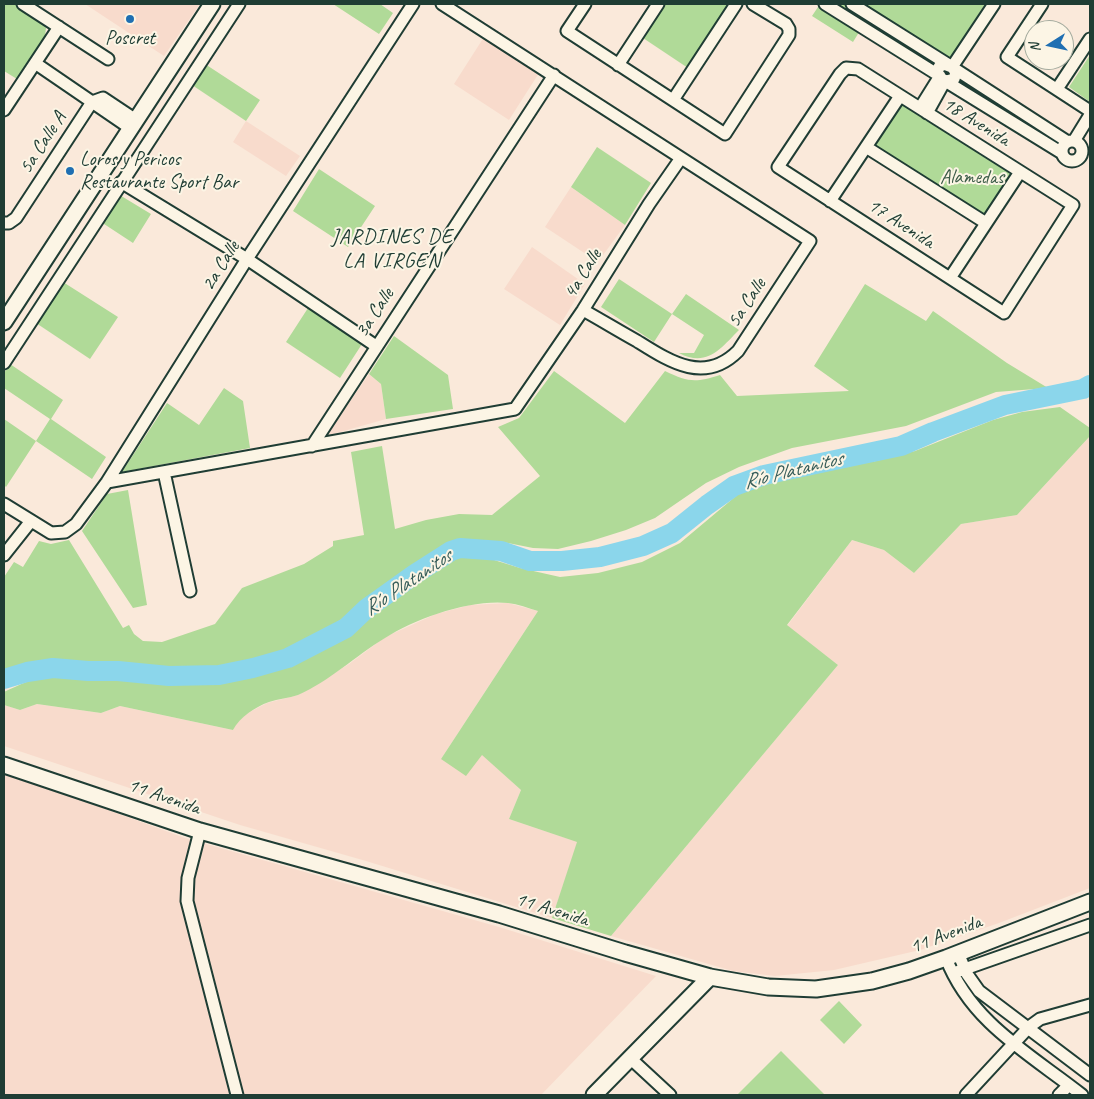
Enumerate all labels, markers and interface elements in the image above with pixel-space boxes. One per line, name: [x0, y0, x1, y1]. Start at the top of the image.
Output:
marker: Poscret: [124, 13, 136, 25]
north arrow: [1024, 20, 1074, 70]
place label: Poscret: [105, 27, 155, 51]
text: N: [1026, 42, 1044, 53]
street label: 18 Avenida: [938, 92, 1014, 152]
street label: 5a Calle A: [14, 108, 72, 178]
place label: Loros y Pericos Restaurante Sport Bar: [80, 148, 238, 195]
marker: Loros y Pericos Restaurante Sport Bar: [64, 165, 76, 177]
park label: Alamedas: [940, 166, 1004, 190]
street label: 17 Avenida: [863, 194, 939, 254]
district label: JARDINES DE LA VIRGEN: [331, 224, 453, 274]
street label: 2a Calle: [197, 237, 245, 295]
street label: 4a Calle: [559, 245, 607, 303]
street label: 5a Calle: [722, 274, 772, 332]
street label: 3a Calle: [350, 284, 400, 342]
water label: Río Platanitos: [741, 447, 845, 495]
water label: Río Platanitos: [359, 544, 457, 622]
street label: 11 Avenida: [125, 773, 203, 821]
street label: 11 Avenida: [513, 888, 591, 932]
street label: 11 Avenida: [907, 910, 985, 960]

